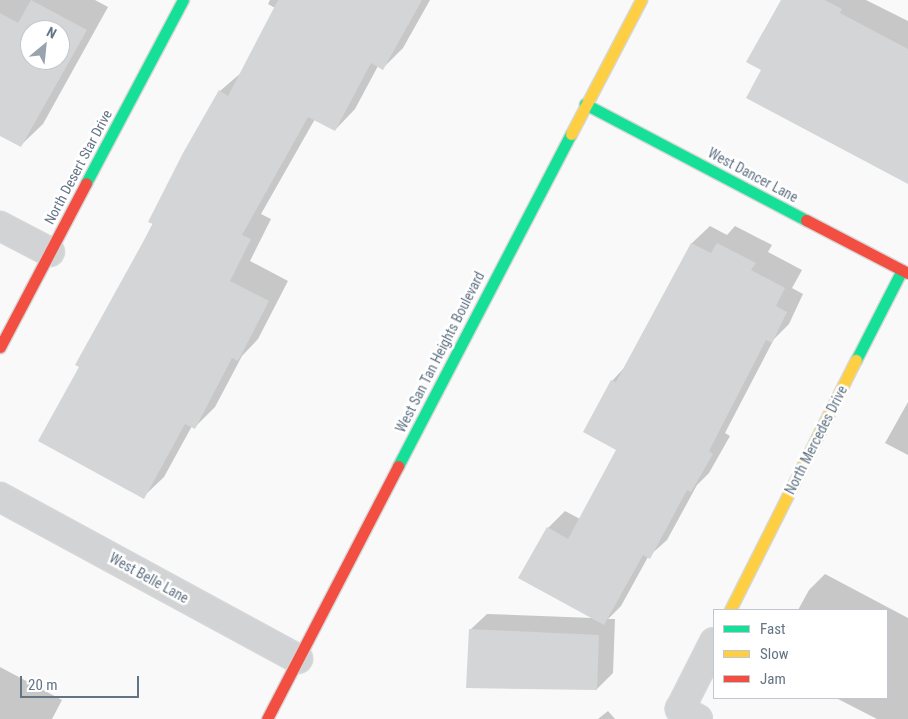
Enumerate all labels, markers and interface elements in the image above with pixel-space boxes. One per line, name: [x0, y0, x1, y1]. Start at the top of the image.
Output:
north arrow: [20, 20, 70, 70]
text: N: [44, 24, 59, 42]
street label: North Desert Star Drive: [41, 107, 115, 227]
street label: West Dancer Lane: [705, 144, 801, 206]
street label: West San Tan Heights Boulevard: [392, 269, 488, 435]
street label: North Mercedes Drive: [781, 383, 851, 497]
street label: West Belle Lane: [107, 549, 191, 607]
legend: [713, 609, 888, 699]
text: Fast: [760, 620, 785, 638]
text: Slow: [760, 645, 789, 663]
scale bar: [22, 666, 141, 698]
text: Jam: [760, 670, 786, 688]
text: 20 m: [28, 676, 58, 694]

